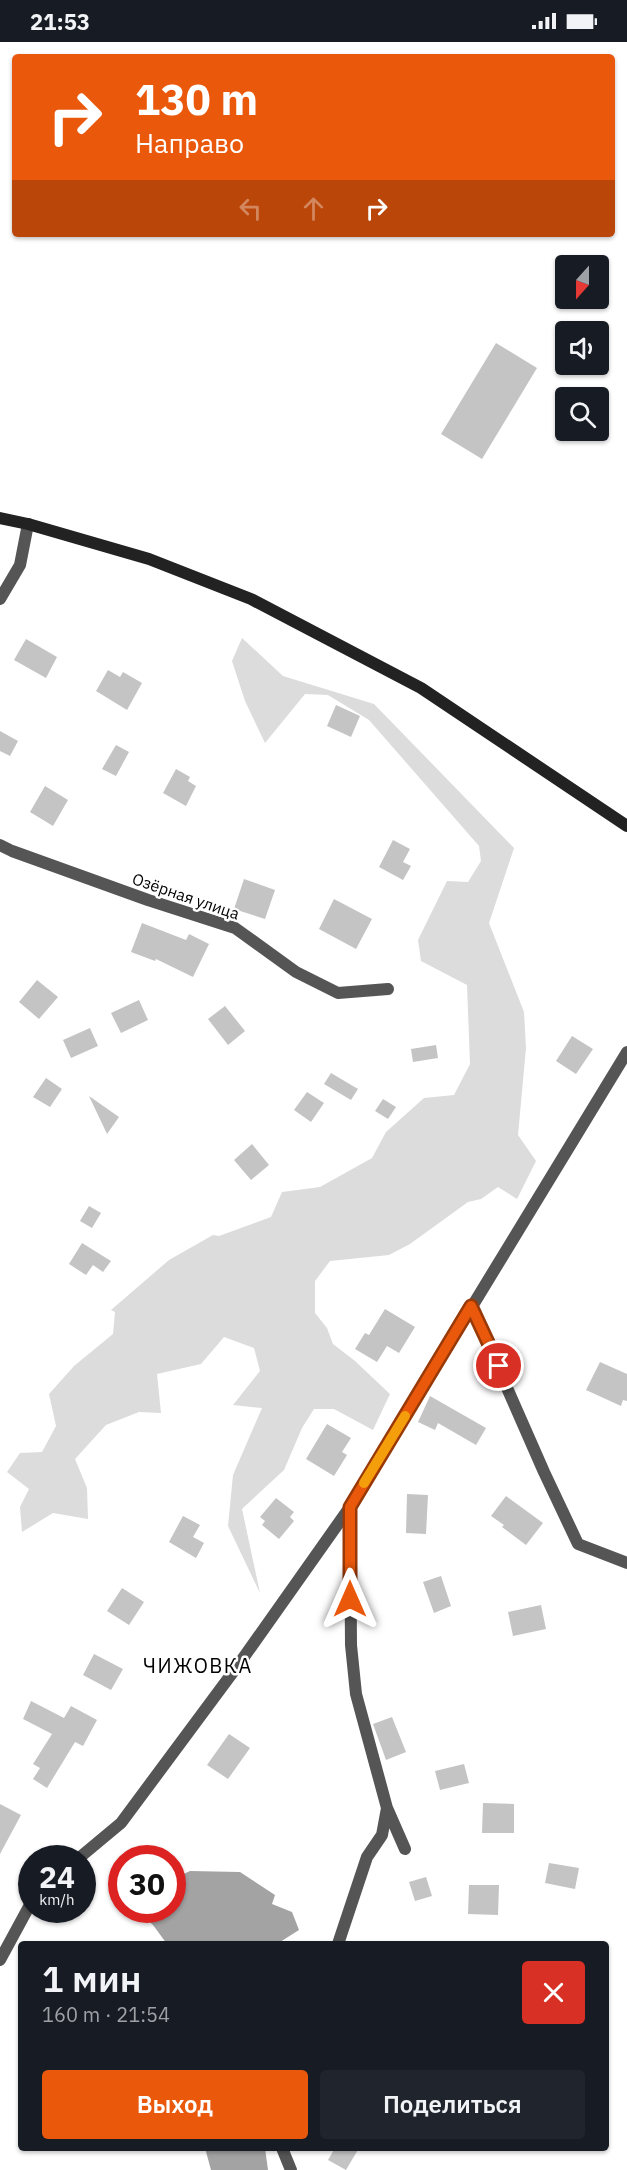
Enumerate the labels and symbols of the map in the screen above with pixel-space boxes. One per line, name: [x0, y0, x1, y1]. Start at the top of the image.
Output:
north arrow: [555, 255, 609, 309]
street label: Озёрная улица: [130, 868, 243, 924]
pin: [473, 1340, 524, 1391]
position arrow: [318, 1567, 382, 1631]
district label: ЧИЖОВКА: [143, 1652, 253, 1679]
speed limit sign: 30: [108, 1845, 186, 1923]

